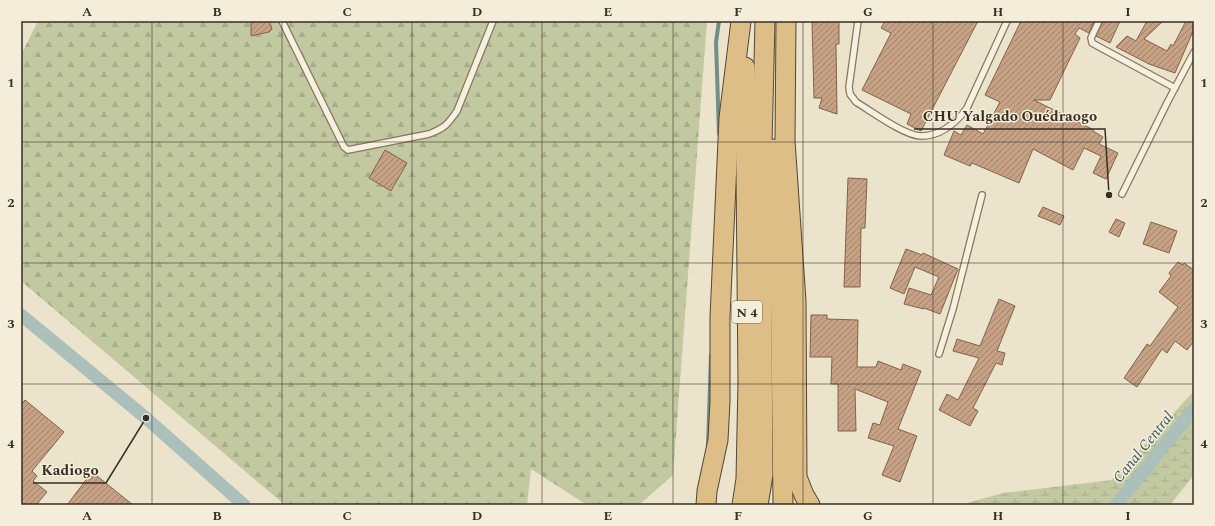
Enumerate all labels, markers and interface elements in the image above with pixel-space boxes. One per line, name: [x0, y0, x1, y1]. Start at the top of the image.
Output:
text: A: [82, 2, 92, 22]
text: B: [212, 2, 222, 22]
text: C: [342, 2, 352, 22]
text: D: [472, 2, 482, 22]
text: E: [604, 2, 613, 22]
text: F: [734, 2, 742, 22]
text: G: [863, 2, 873, 22]
text: H: [993, 2, 1004, 22]
text: I: [1125, 2, 1131, 22]
text: 1: [7, 73, 15, 93]
text: 1: [1200, 73, 1208, 93]
callout: CHU Yalgado Ouédraogo: [914, 102, 1105, 129]
text: CHU Yalgado Ouédraogo: [923, 105, 1097, 128]
text: 2: [7, 193, 15, 213]
text: 2: [1200, 193, 1208, 213]
road number: N 4: [732, 301, 762, 323]
text: 3: [7, 314, 15, 334]
text: 3: [1200, 314, 1208, 334]
water label: Canal Central: [1107, 406, 1180, 488]
text: 4: [7, 434, 15, 454]
text: 4: [1200, 434, 1208, 454]
callout: Kadiogo: [33, 456, 106, 483]
text: Kadiogo: [41, 459, 99, 482]
text: A: [82, 506, 92, 526]
text: B: [212, 506, 222, 526]
text: C: [342, 506, 352, 526]
text: D: [472, 506, 482, 526]
text: E: [604, 506, 613, 526]
text: F: [734, 506, 742, 526]
text: G: [863, 506, 873, 526]
text: H: [993, 506, 1004, 526]
text: I: [1125, 506, 1131, 526]

